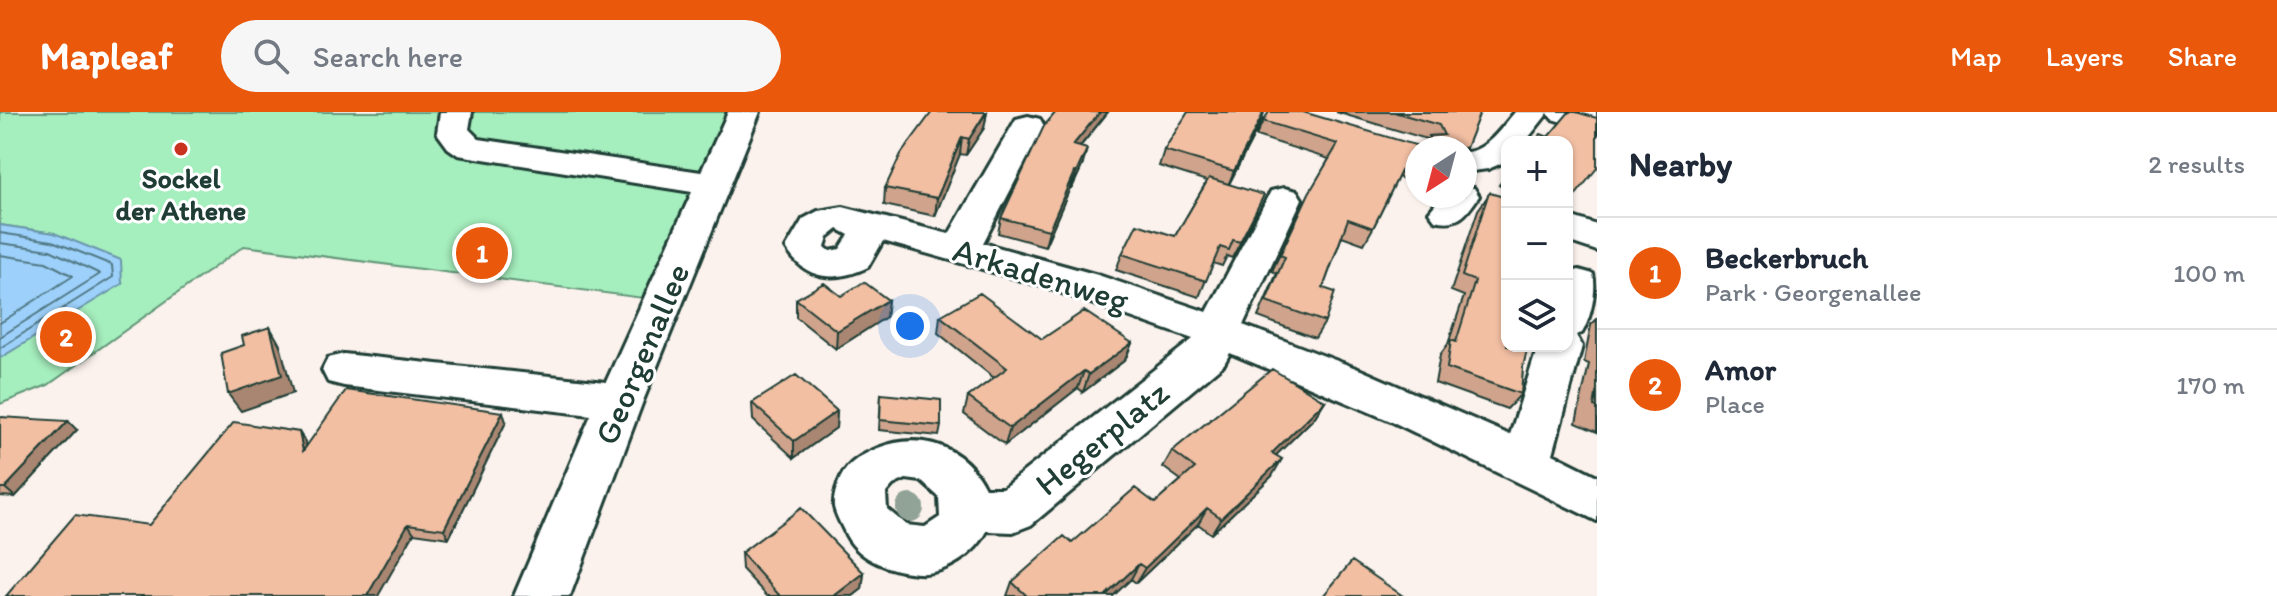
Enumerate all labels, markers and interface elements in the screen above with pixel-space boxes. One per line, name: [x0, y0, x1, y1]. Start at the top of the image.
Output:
search box: [221, 20, 781, 92]
text: Mapleaf: [40, 33, 173, 79]
icon: search: [249, 34, 293, 78]
text: Search here: [313, 38, 463, 75]
text: Map: [1950, 39, 2002, 73]
text: Layers: [2046, 39, 2124, 73]
text: Share: [2168, 39, 2237, 73]
north arrow: [1405, 136, 1477, 208]
map controls: [1501, 136, 1573, 352]
button: +: [1501, 136, 1573, 208]
marker: Sockel der Athene: [172, 140, 190, 158]
text: Nearby: [1629, 144, 1732, 185]
text: 2 results: [2148, 148, 2245, 180]
place label: Sockel der Athene: [116, 161, 246, 227]
button: −: [1501, 208, 1573, 280]
pin: 1: [456, 223, 508, 283]
street label: Arkadenweg: [948, 229, 1134, 321]
text: Beckerbruch: [1705, 239, 1868, 276]
street label: Georgenallee: [585, 257, 699, 451]
text: 1: [1649, 257, 1661, 289]
text: 100 m: [2173, 257, 2245, 289]
text: Park · Georgenallee: [1705, 276, 1922, 308]
button: layers: [1501, 280, 1573, 352]
your location: [890, 306, 930, 346]
pin: 2: [40, 307, 92, 367]
text: Amor: [1705, 351, 1776, 388]
text: 2: [1648, 369, 1662, 401]
text: 170 m: [2176, 369, 2245, 401]
street label: Hegerplatz: [1027, 372, 1177, 504]
text: Place: [1705, 388, 1765, 420]

